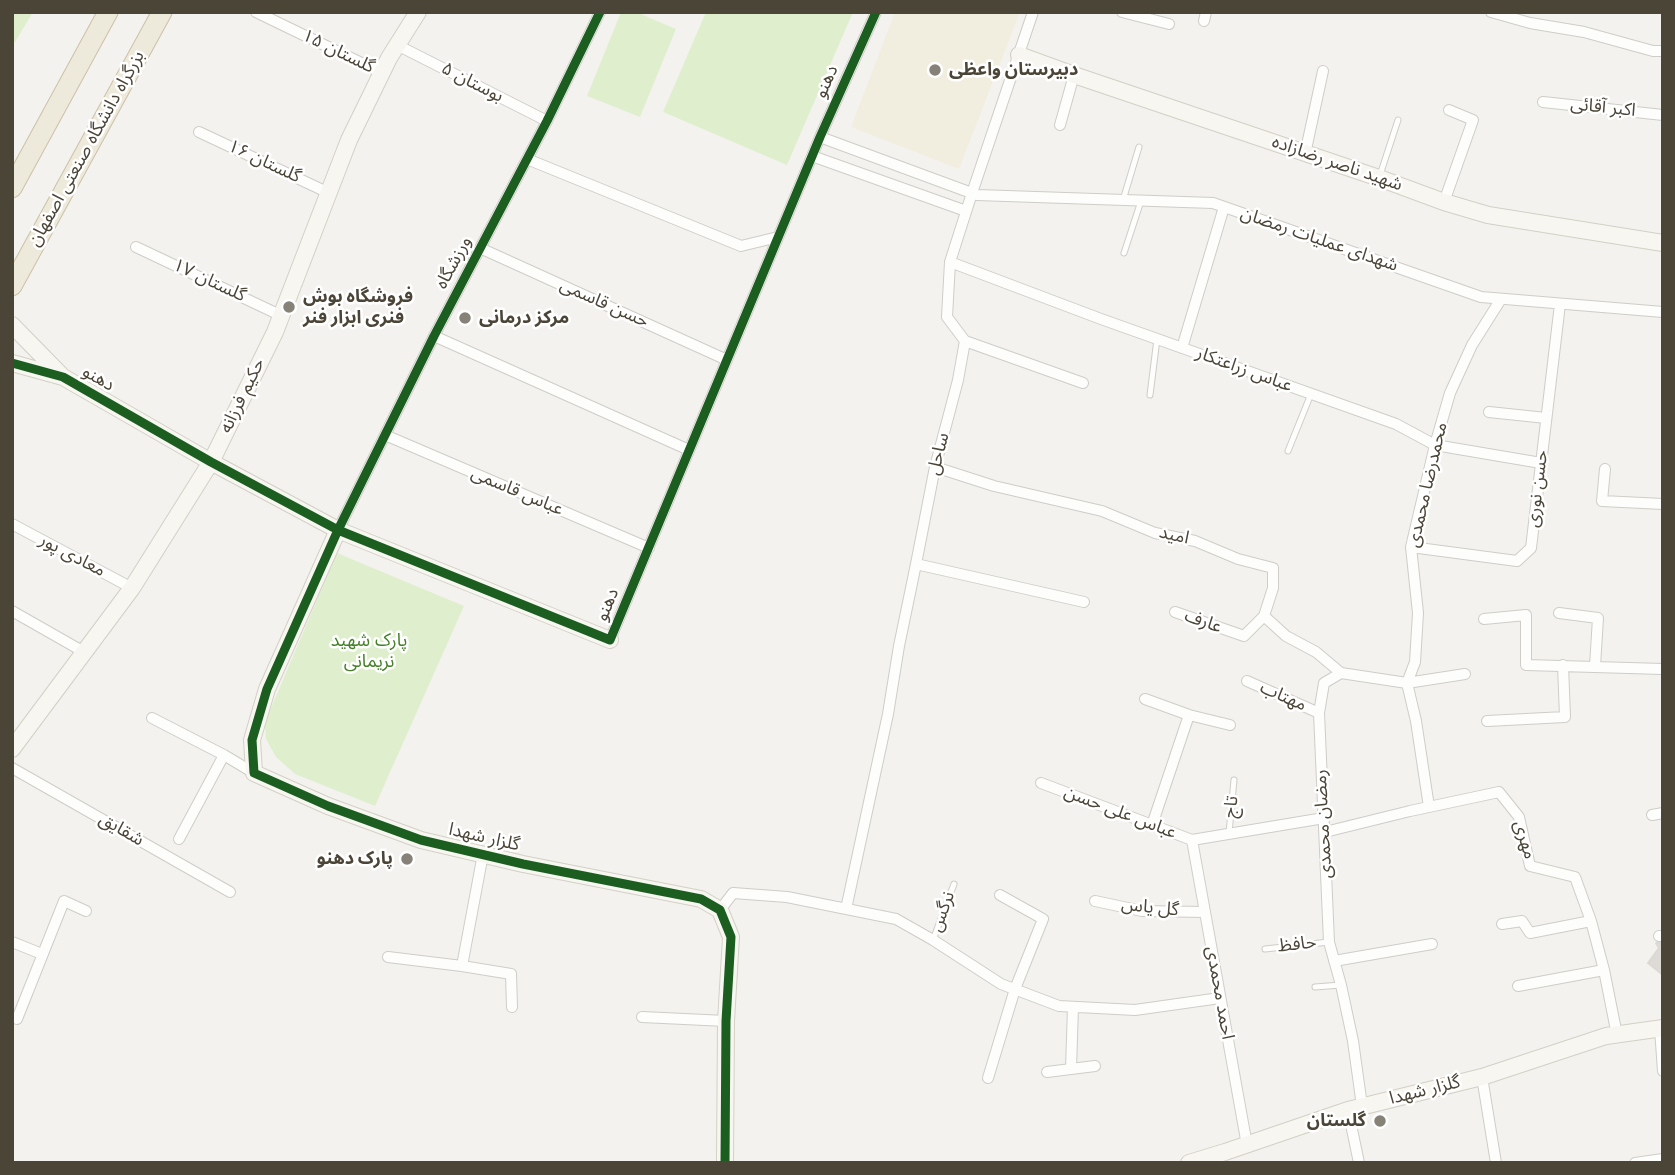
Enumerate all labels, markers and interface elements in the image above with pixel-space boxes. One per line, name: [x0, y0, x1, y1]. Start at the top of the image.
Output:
street label: گلستان ۱۵: [298, 25, 378, 79]
street label: بزرگراه دانشگاه صنعتی اصفهان: [24, 47, 150, 251]
street label: بوستان ۵: [437, 58, 507, 108]
place label: دبیرستان واعظی: [949, 59, 1078, 81]
street label: دهنو: [810, 62, 844, 102]
marker: دبیرستان واعظی: [927, 62, 943, 78]
street label: اکبر آقائی: [1569, 94, 1637, 122]
street label: شهید ناصر رضازاده: [1269, 132, 1405, 196]
street label: گلستان ۱۶: [224, 136, 304, 188]
street label: شهدای عملیات رمضان: [1237, 203, 1401, 277]
street label: ورزشگاه: [431, 233, 477, 293]
street label: گلستان ۱۷: [169, 255, 249, 307]
street label: حسن قاسمی: [556, 275, 652, 333]
place label: فروشگاه بوش فنری ابزار فنر: [303, 286, 413, 328]
marker: فروشگاه بوش فنری ابزار فنر: [281, 299, 297, 315]
place label: مرکز درمانی: [479, 307, 569, 329]
marker: مرکز درمانی: [457, 310, 473, 326]
street label: عباس زراعتکار: [1193, 343, 1295, 397]
street label: حکیم فرزانه: [216, 355, 270, 437]
street label: دهنو: [78, 361, 118, 397]
street label: محمدرضا محمدی: [1403, 420, 1453, 550]
street label: ساحل: [923, 430, 955, 478]
street label: حسن نوری: [1523, 449, 1553, 529]
street label: عباس قاسمی: [468, 463, 566, 521]
street label: امید: [1157, 522, 1191, 550]
street label: معادی پور: [35, 530, 109, 582]
street label: دهنو: [591, 585, 625, 625]
street label: عارف: [1181, 605, 1225, 639]
park label: پارک شهید نریمانی: [331, 630, 407, 672]
street label: مهتاب: [1256, 677, 1310, 717]
street label: رمضان محمدی: [1310, 769, 1338, 879]
street label: عباس علی حسن: [1061, 782, 1179, 844]
street label: تاج: [1220, 795, 1244, 819]
street label: شقایق: [95, 809, 147, 851]
street label: مهری: [1508, 818, 1540, 862]
street label: گلزار شهدا: [446, 819, 522, 857]
place label: پارک دهنو: [317, 848, 393, 870]
marker: پارک دهنو: [399, 851, 415, 867]
street label: نرگس: [926, 889, 960, 935]
street label: گل یاس: [1120, 894, 1180, 922]
street label: حافظ: [1277, 932, 1317, 958]
street label: احمد محمدی: [1200, 945, 1238, 1041]
street label: گلزار شهدا: [1387, 1072, 1463, 1110]
place label: گلستان: [1307, 1110, 1366, 1132]
marker: گلستان: [1372, 1113, 1388, 1129]

